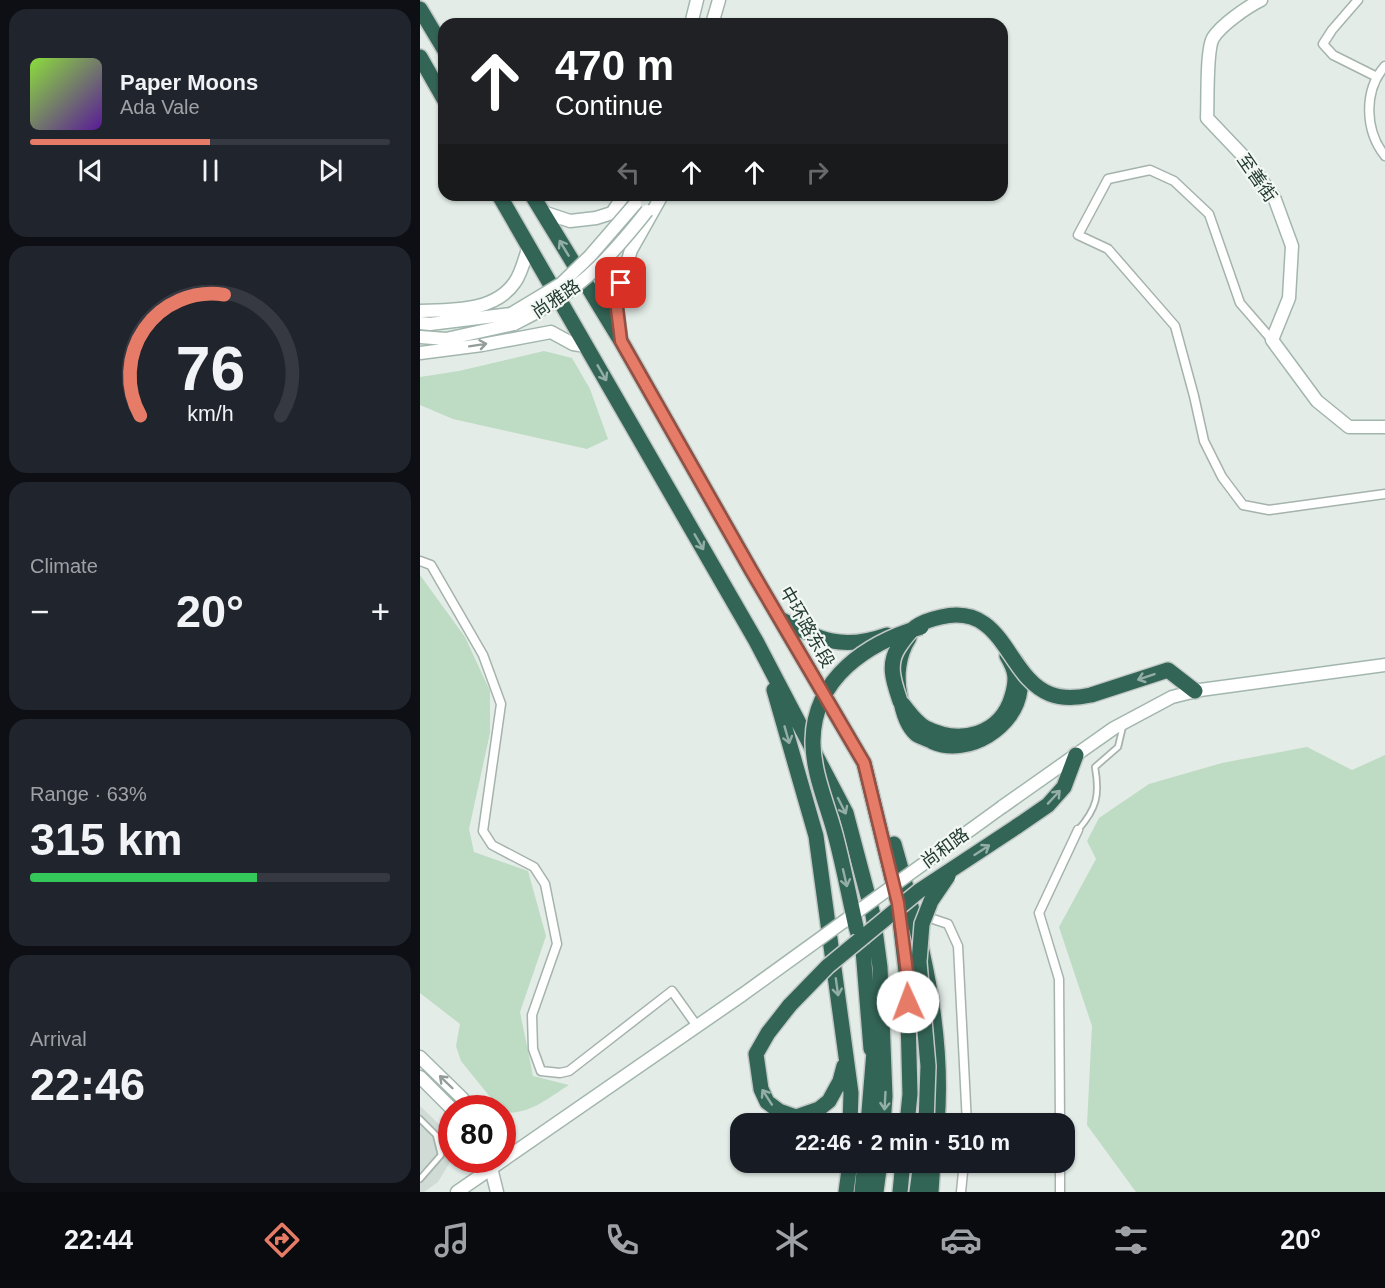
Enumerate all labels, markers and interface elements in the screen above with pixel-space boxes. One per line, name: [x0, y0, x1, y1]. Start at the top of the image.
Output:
icon: ahead: [456, 42, 534, 120]
text: 470 m: [555, 42, 674, 89]
text: Paper Moons: [120, 70, 258, 95]
text: Continue: [555, 91, 663, 121]
text: Ada Vale: [120, 96, 200, 118]
street label: 至善街: [1233, 150, 1281, 206]
icon: previous: [74, 154, 107, 187]
icon: pause: [194, 154, 227, 187]
icon: next: [314, 154, 347, 187]
icon: left: [612, 156, 645, 189]
icon: ahead: [675, 156, 708, 189]
icon: ahead: [738, 156, 771, 189]
icon: right: [801, 156, 834, 189]
one-way arrow: [558, 240, 570, 257]
pin: [595, 257, 646, 308]
icon: arrive: [604, 266, 637, 299]
street label: 尚雅路: [528, 276, 584, 322]
text: 76: [175, 335, 245, 404]
one-way arrow: [468, 340, 487, 351]
one-way arrow: [596, 364, 608, 381]
text: km/h: [187, 403, 233, 427]
one-way arrow: [693, 533, 705, 550]
text: Climate: [30, 555, 98, 577]
street label: 中环路东段: [776, 583, 838, 671]
text: 20°: [176, 586, 244, 637]
text: −: [30, 593, 49, 630]
text: +: [371, 593, 390, 630]
one-way arrow: [1137, 672, 1156, 683]
one-way arrow: [782, 725, 793, 744]
text: Range · 63%: [30, 783, 147, 805]
one-way arrow: [1047, 790, 1061, 805]
one-way arrow: [837, 796, 848, 814]
text: 315 km: [30, 814, 183, 865]
street label: 尚和路: [917, 824, 973, 872]
one-way arrow: [973, 843, 990, 856]
one-way arrow: [840, 868, 852, 887]
position arrow: [876, 970, 940, 1034]
one-way arrow: [831, 977, 842, 997]
text: Arrival: [30, 1028, 87, 1050]
text: 22:46: [30, 1059, 145, 1110]
one-way arrow: [438, 1074, 453, 1089]
one-way arrow: [761, 1090, 773, 1106]
one-way arrow: [879, 1090, 890, 1110]
speed limit sign: 80: [438, 1095, 516, 1173]
text: 22:46 · 2 min · 510 m: [795, 1130, 1010, 1155]
icon: directions: [261, 1219, 303, 1261]
icon: music: [431, 1219, 473, 1261]
icon: phone: [601, 1219, 643, 1261]
icon: climate: [771, 1219, 813, 1261]
icon: car: [940, 1219, 982, 1261]
icon: filters: [1110, 1219, 1152, 1261]
text: 22:44: [64, 1225, 133, 1255]
text: 20°: [1280, 1225, 1321, 1255]

